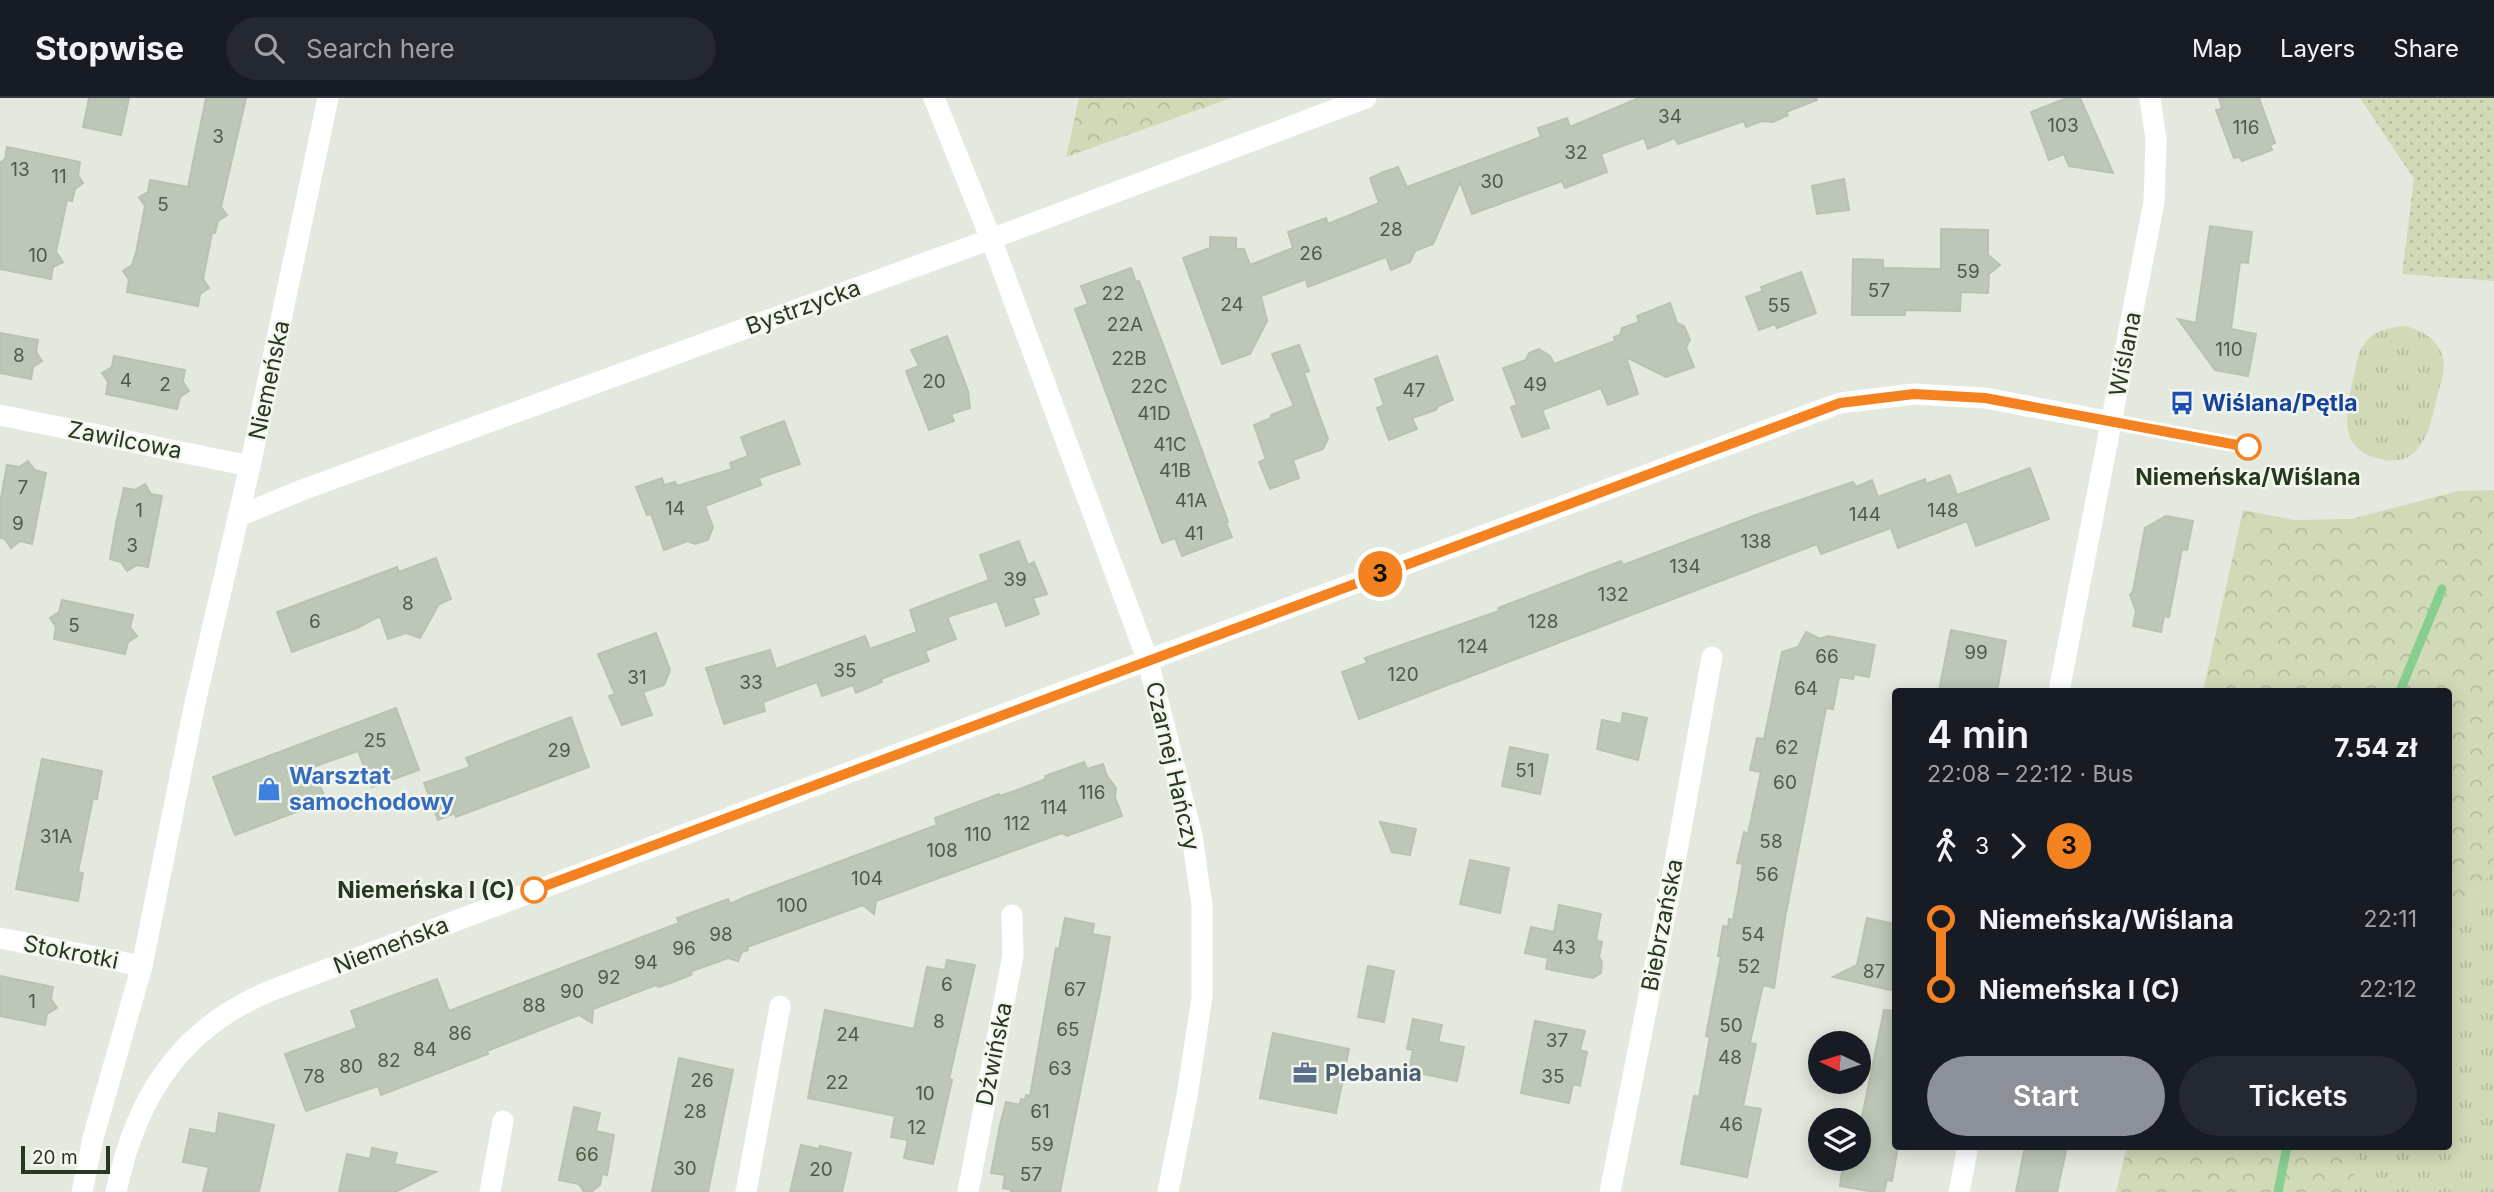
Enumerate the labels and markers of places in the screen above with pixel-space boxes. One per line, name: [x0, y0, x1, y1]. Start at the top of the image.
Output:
bus stop icon: Wiślana/Pętla: [2168, 389, 2196, 417]
place label: Wiślana/Pętla: [2202, 389, 2358, 417]
marker: Niemeńska/Wiślana: [2235, 434, 2261, 460]
place label: Niemeńska/Wiślana: [2135, 463, 2361, 491]
place label: Warsztat samochodowy: [289, 762, 454, 816]
shop icon: Warsztat samochodowy: [255, 775, 283, 803]
place label: Niemeńska I (C): [337, 876, 515, 904]
marker: Niemeńska I (C): [521, 877, 547, 903]
office icon: Plebania: [1291, 1059, 1319, 1087]
place label: Plebania: [1325, 1059, 1422, 1087]

